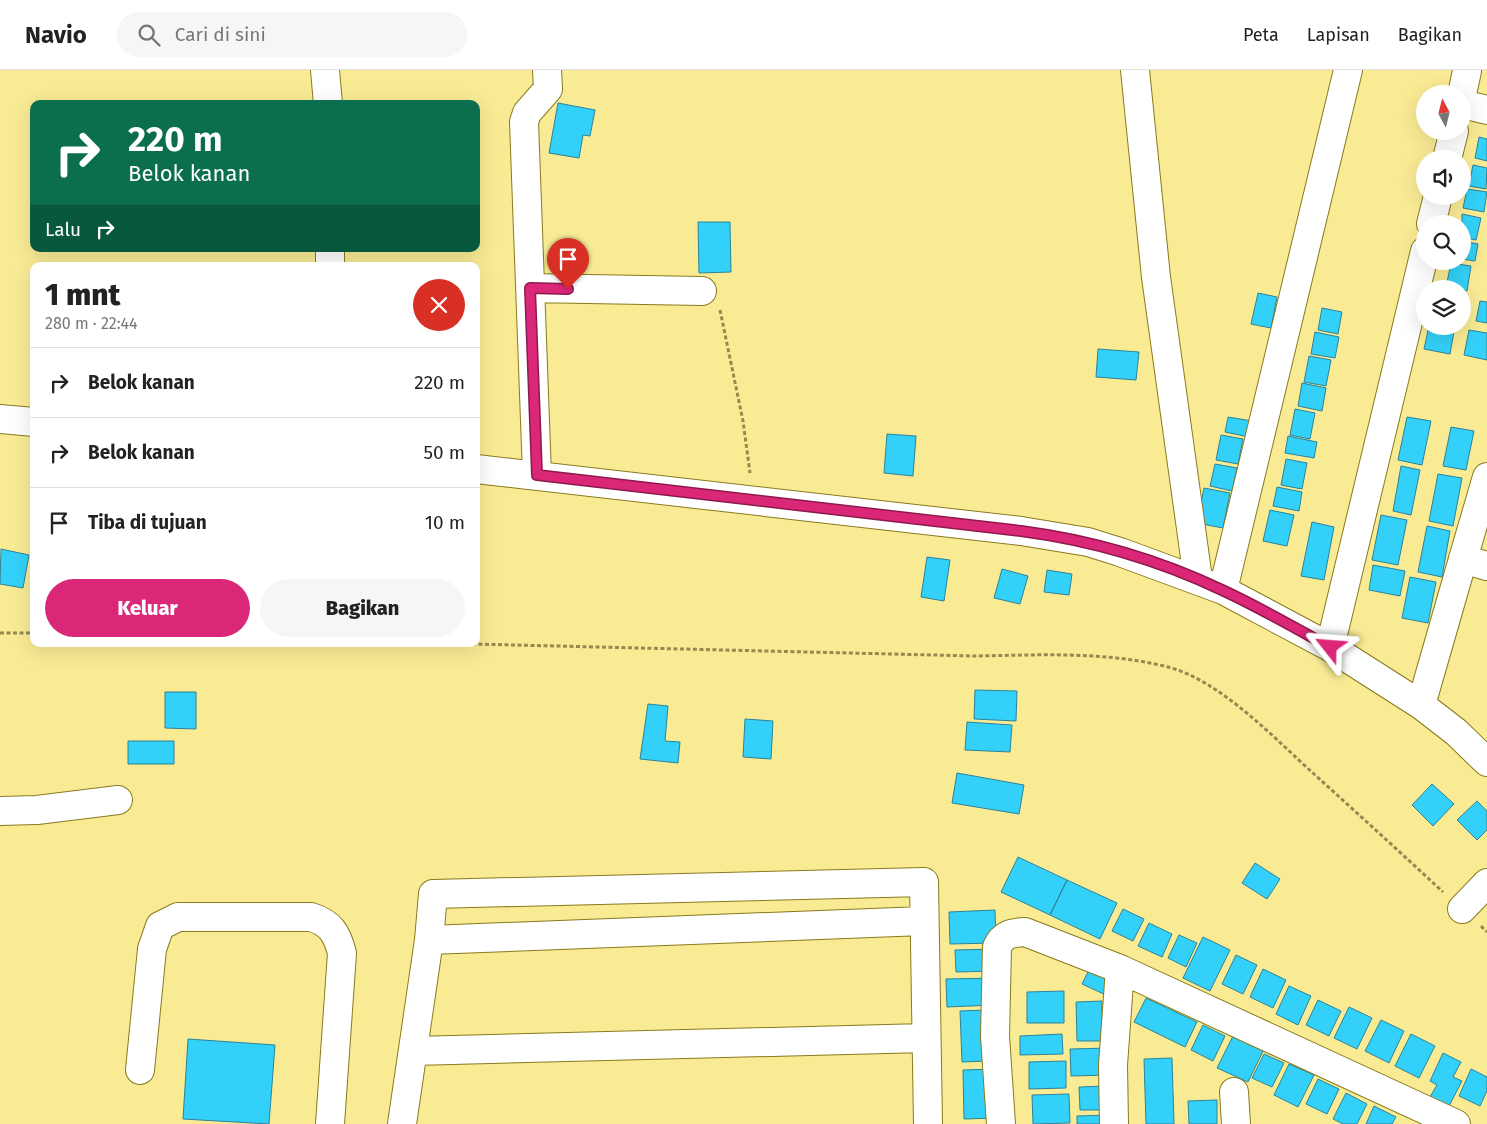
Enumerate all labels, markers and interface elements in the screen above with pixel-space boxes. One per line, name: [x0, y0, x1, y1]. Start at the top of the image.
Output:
search box: [117, 12, 467, 57]
text: Navio: [25, 21, 87, 49]
icon: search: [135, 21, 163, 49]
text: Cari di sini: [175, 23, 266, 46]
text: Peta: [1243, 24, 1279, 46]
text: Lapisan: [1307, 24, 1370, 46]
text: Bagikan: [1398, 24, 1462, 46]
north arrow: [1416, 85, 1471, 140]
map controls: [1416, 85, 1471, 335]
text: 220 m: [128, 118, 223, 160]
icon: right: [45, 120, 110, 185]
button: sound: [1416, 150, 1471, 205]
text: Belok kanan: [128, 160, 250, 187]
icon: right: [91, 215, 119, 243]
button: search: [1416, 215, 1471, 270]
text: Lalu: [45, 218, 81, 241]
pin: [547, 238, 589, 289]
icon: arrive: [554, 245, 582, 273]
text: 1 mnt: [45, 277, 120, 313]
button: close: [413, 279, 465, 331]
button: layers: [1416, 280, 1471, 335]
text: 280 m · 22:44: [45, 314, 138, 333]
icon: right: [45, 369, 73, 397]
text: Belok kanan: [88, 371, 195, 394]
text: 220 m: [414, 371, 465, 394]
icon: right: [45, 439, 73, 467]
text: Belok kanan: [88, 441, 195, 464]
text: 50 m: [424, 441, 465, 464]
icon: arrive: [45, 509, 73, 537]
text: Tiba di tujuan: [88, 511, 207, 534]
text: 10 m: [425, 511, 465, 534]
button: Keluar: [45, 579, 250, 637]
button: Bagikan: [260, 579, 465, 637]
position arrow: [1303, 620, 1355, 672]

